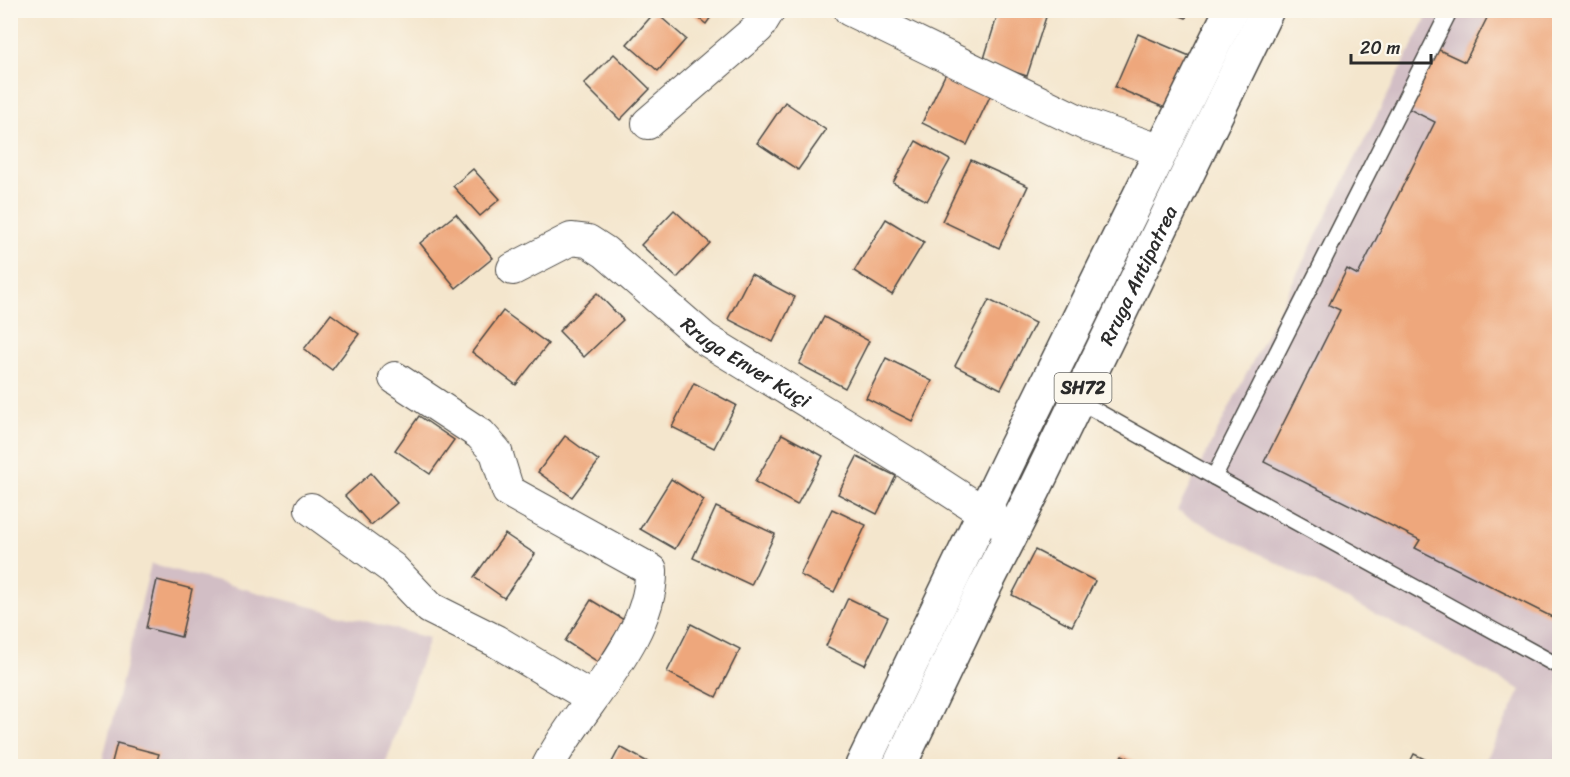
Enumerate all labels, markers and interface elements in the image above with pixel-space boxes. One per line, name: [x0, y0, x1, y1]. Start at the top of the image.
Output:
scale bar: [1351, 27, 1430, 65]
text: 20 m: [1360, 32, 1400, 64]
street label: Rruga Antipatrea: [1090, 199, 1188, 351]
street label: Rruga Enver Kuçi: [672, 308, 819, 418]
road number: SH72: [1054, 373, 1112, 403]

